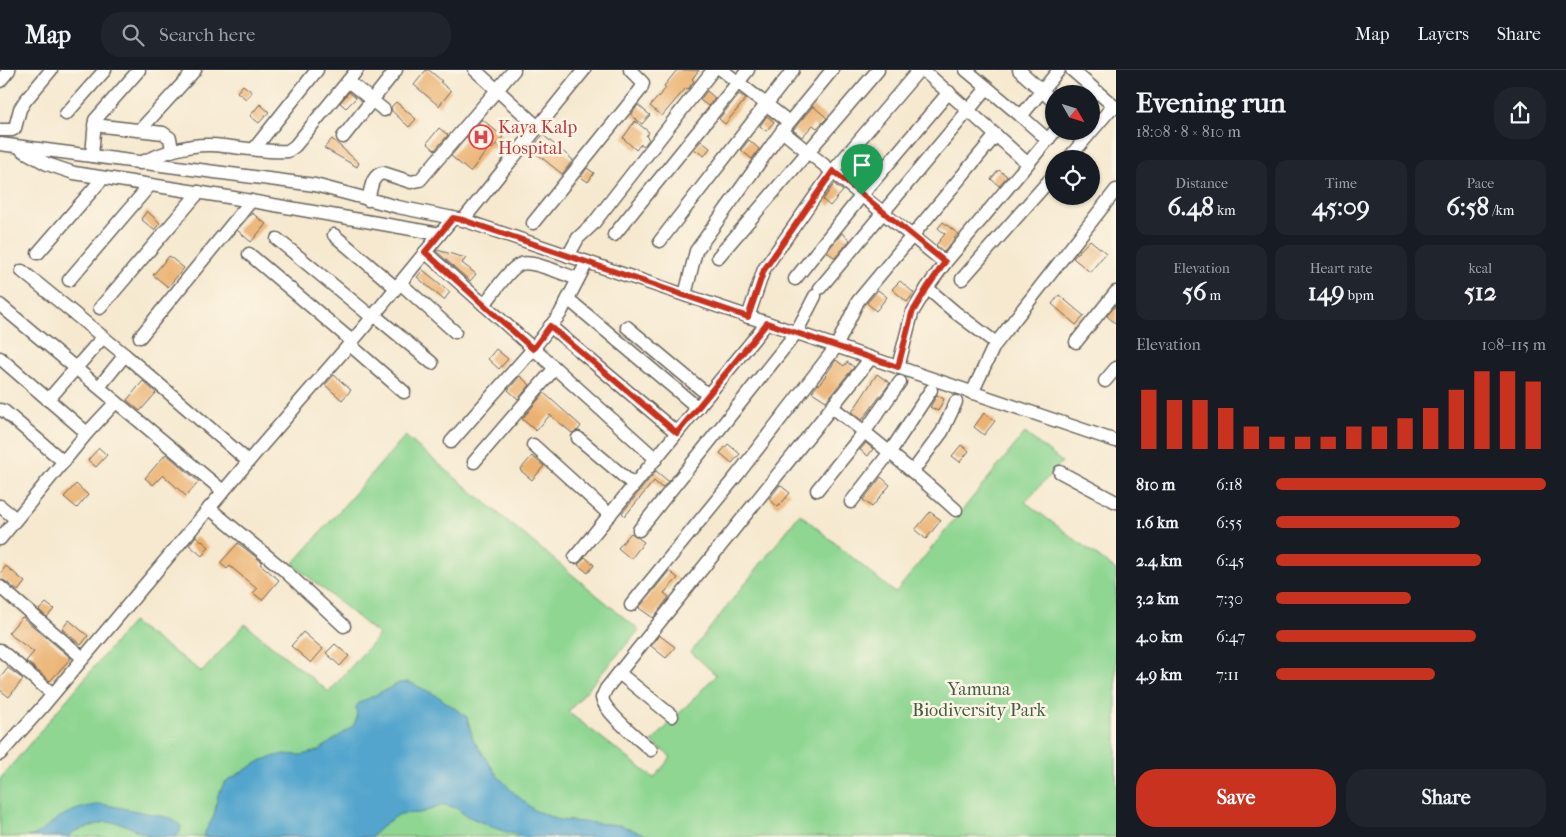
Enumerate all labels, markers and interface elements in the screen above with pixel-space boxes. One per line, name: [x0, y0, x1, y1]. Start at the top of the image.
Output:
search box: [101, 12, 451, 57]
text: Map: [25, 21, 71, 49]
icon: search: [119, 21, 147, 49]
text: Search here: [159, 24, 255, 46]
text: Map: [1355, 24, 1389, 45]
text: Layers: [1417, 24, 1469, 45]
text: Share: [1497, 24, 1541, 45]
north arrow: [1045, 85, 1100, 140]
map controls: [1045, 85, 1100, 205]
text: Evening run: [1136, 86, 1286, 119]
button: share: [1494, 87, 1546, 139]
place label: Kaya Kalp Hospital: [498, 117, 577, 159]
text: 18:08 · 8 × 810 m: [1136, 122, 1241, 141]
hospital icon: Kaya Kalp Hospital: [468, 124, 494, 150]
pin: [841, 144, 883, 195]
button: locate: [1045, 150, 1100, 205]
icon: arrive: [848, 151, 876, 179]
text: Distance: [1175, 175, 1228, 192]
text: Time: [1325, 175, 1357, 192]
text: Pace: [1466, 175, 1494, 192]
text: 6.48: [1168, 192, 1214, 221]
text: 45:09: [1312, 192, 1370, 221]
text: 6:58: [1446, 192, 1489, 221]
text: km: [1214, 202, 1236, 219]
text: /km: [1489, 202, 1514, 219]
text: Elevation: [1173, 260, 1230, 277]
text: Heart rate: [1310, 260, 1372, 277]
text: kcal: [1469, 260, 1492, 277]
text: 56: [1182, 277, 1207, 306]
text: 149: [1308, 277, 1345, 306]
text: 512: [1464, 277, 1497, 306]
text: m: [1207, 287, 1221, 304]
text: bpm: [1345, 287, 1374, 304]
text: Elevation: [1136, 335, 1201, 354]
text: 108–115 m: [1482, 335, 1546, 354]
text: 810 m: [1136, 475, 1175, 494]
text: 6:18: [1216, 475, 1242, 494]
text: 1.6 km: [1136, 513, 1178, 532]
text: 6:55: [1216, 513, 1242, 532]
text: 2.4 km: [1136, 551, 1182, 570]
text: 6:45: [1216, 551, 1244, 570]
text: 3.2 km: [1136, 589, 1179, 608]
text: 7:30: [1216, 589, 1243, 608]
text: 4.0 km: [1136, 627, 1183, 646]
text: 6:47: [1216, 627, 1245, 646]
text: 4.9 km: [1136, 665, 1182, 684]
text: 7:11: [1216, 665, 1239, 684]
park label: Yamuna Biodiversity Park: [912, 679, 1046, 721]
button: Save: [1136, 769, 1336, 827]
button: Share: [1346, 769, 1546, 827]

